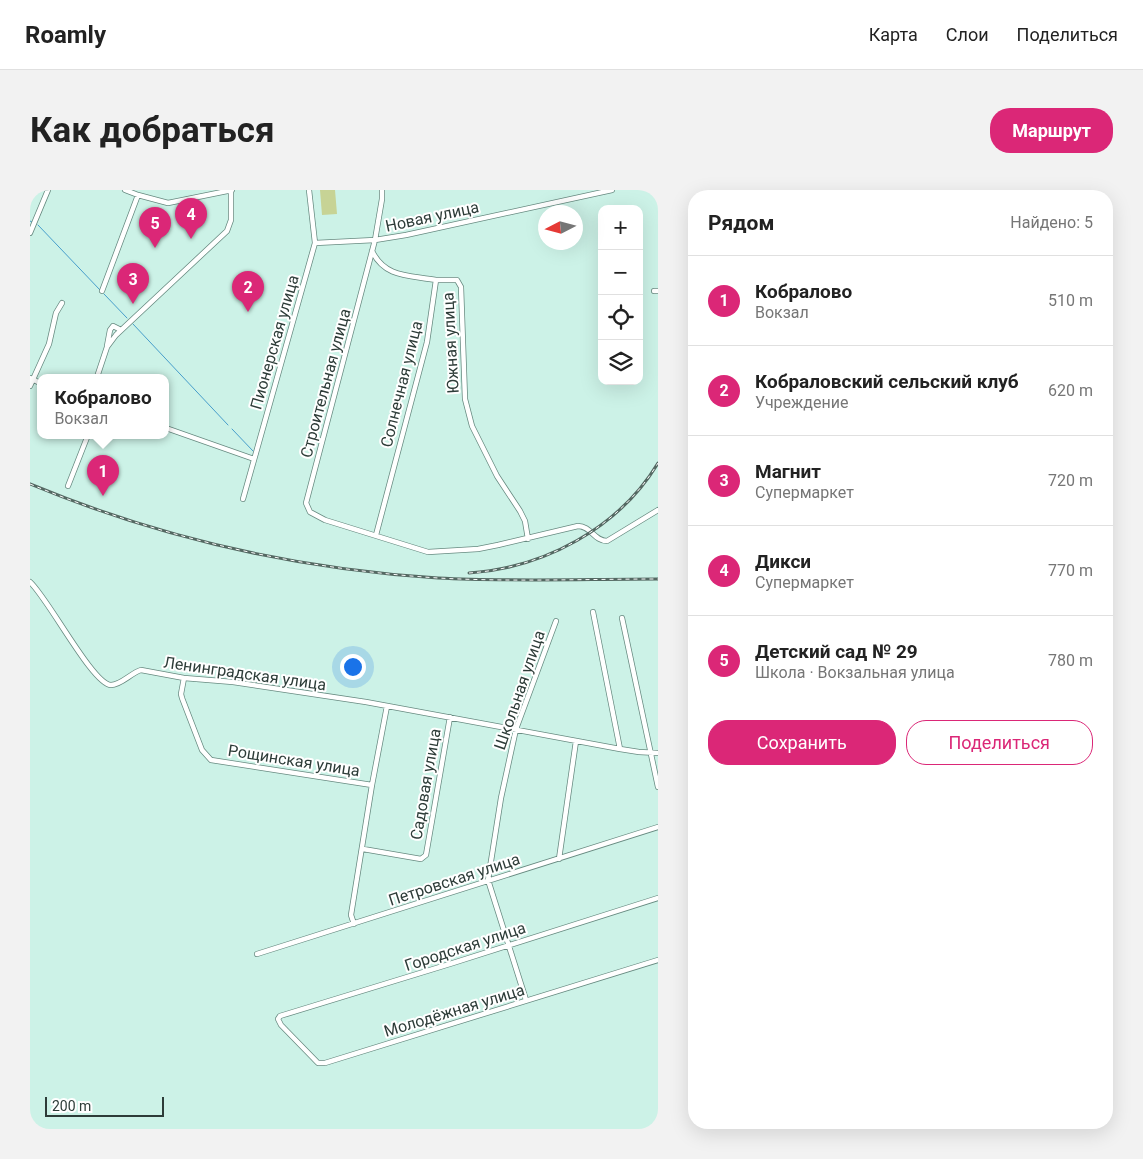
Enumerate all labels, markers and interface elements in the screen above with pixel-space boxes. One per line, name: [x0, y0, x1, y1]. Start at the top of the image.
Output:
text: Roamly: [25, 21, 106, 49]
text: Карта: [869, 24, 918, 45]
text: Слои: [946, 24, 989, 45]
text: Поделиться: [1017, 24, 1118, 45]
button: Маршрут: [990, 108, 1113, 153]
text: Как добраться: [30, 110, 275, 151]
street label: Новая улица: [384, 197, 481, 236]
pin: 4: [175, 198, 207, 239]
north arrow: [538, 205, 583, 250]
map controls: [598, 205, 643, 385]
button: +: [598, 205, 643, 250]
pin: 5: [139, 207, 171, 248]
text: Рядом: [708, 211, 774, 235]
text: Найдено: 5: [1010, 213, 1093, 232]
button: −: [598, 250, 643, 295]
pin: 3: [117, 263, 149, 304]
pin: 2: [232, 271, 264, 312]
street label: Пионерская улица: [246, 273, 303, 412]
text: Кобралово: [755, 280, 852, 303]
text: 1: [719, 291, 729, 310]
text: 510 m: [1048, 291, 1093, 310]
street label: Южная улица: [438, 292, 463, 394]
button: locate: [598, 295, 643, 340]
text: Вокзал: [755, 303, 809, 322]
street label: Строительная улица: [296, 307, 355, 460]
street label: Солнечная улица: [377, 319, 426, 449]
button: layers: [598, 340, 643, 385]
text: Кобраловский сельский клуб: [755, 370, 1019, 393]
popup: [37, 374, 169, 439]
text: 2: [719, 381, 729, 400]
text: 620 m: [1048, 381, 1093, 400]
text: Кобралово: [54, 386, 152, 409]
text: Учреждение: [755, 393, 848, 412]
text: Вокзал: [54, 409, 108, 428]
pin: 1: [87, 455, 119, 496]
text: Магнит: [755, 460, 821, 483]
text: 3: [719, 471, 729, 490]
text: 720 m: [1048, 471, 1093, 490]
text: Супермаркет: [755, 483, 854, 502]
text: Дикси: [755, 550, 811, 573]
text: 4: [719, 561, 729, 580]
text: 770 m: [1048, 561, 1093, 580]
text: Супермаркет: [755, 573, 854, 592]
street label: Школьная улица: [490, 628, 549, 752]
text: Детский сад № 29: [755, 640, 918, 663]
text: 5: [719, 651, 729, 670]
text: 780 m: [1048, 651, 1093, 670]
street label: Ленинградская улица: [162, 653, 327, 694]
your location: [340, 654, 366, 680]
text: Школа · Вокзальная улица: [755, 663, 955, 682]
button: Сохранить: [708, 720, 896, 765]
button: Поделиться: [906, 720, 1093, 765]
street label: Садовая улица: [406, 727, 445, 841]
street label: Рощинская улица: [227, 741, 361, 780]
street label: Петровская улица: [386, 849, 522, 910]
street label: Городская улица: [402, 918, 528, 975]
street label: Молодёжная улица: [382, 980, 527, 1041]
scale bar: [45, 1094, 164, 1117]
text: 200 m: [52, 1098, 91, 1114]

